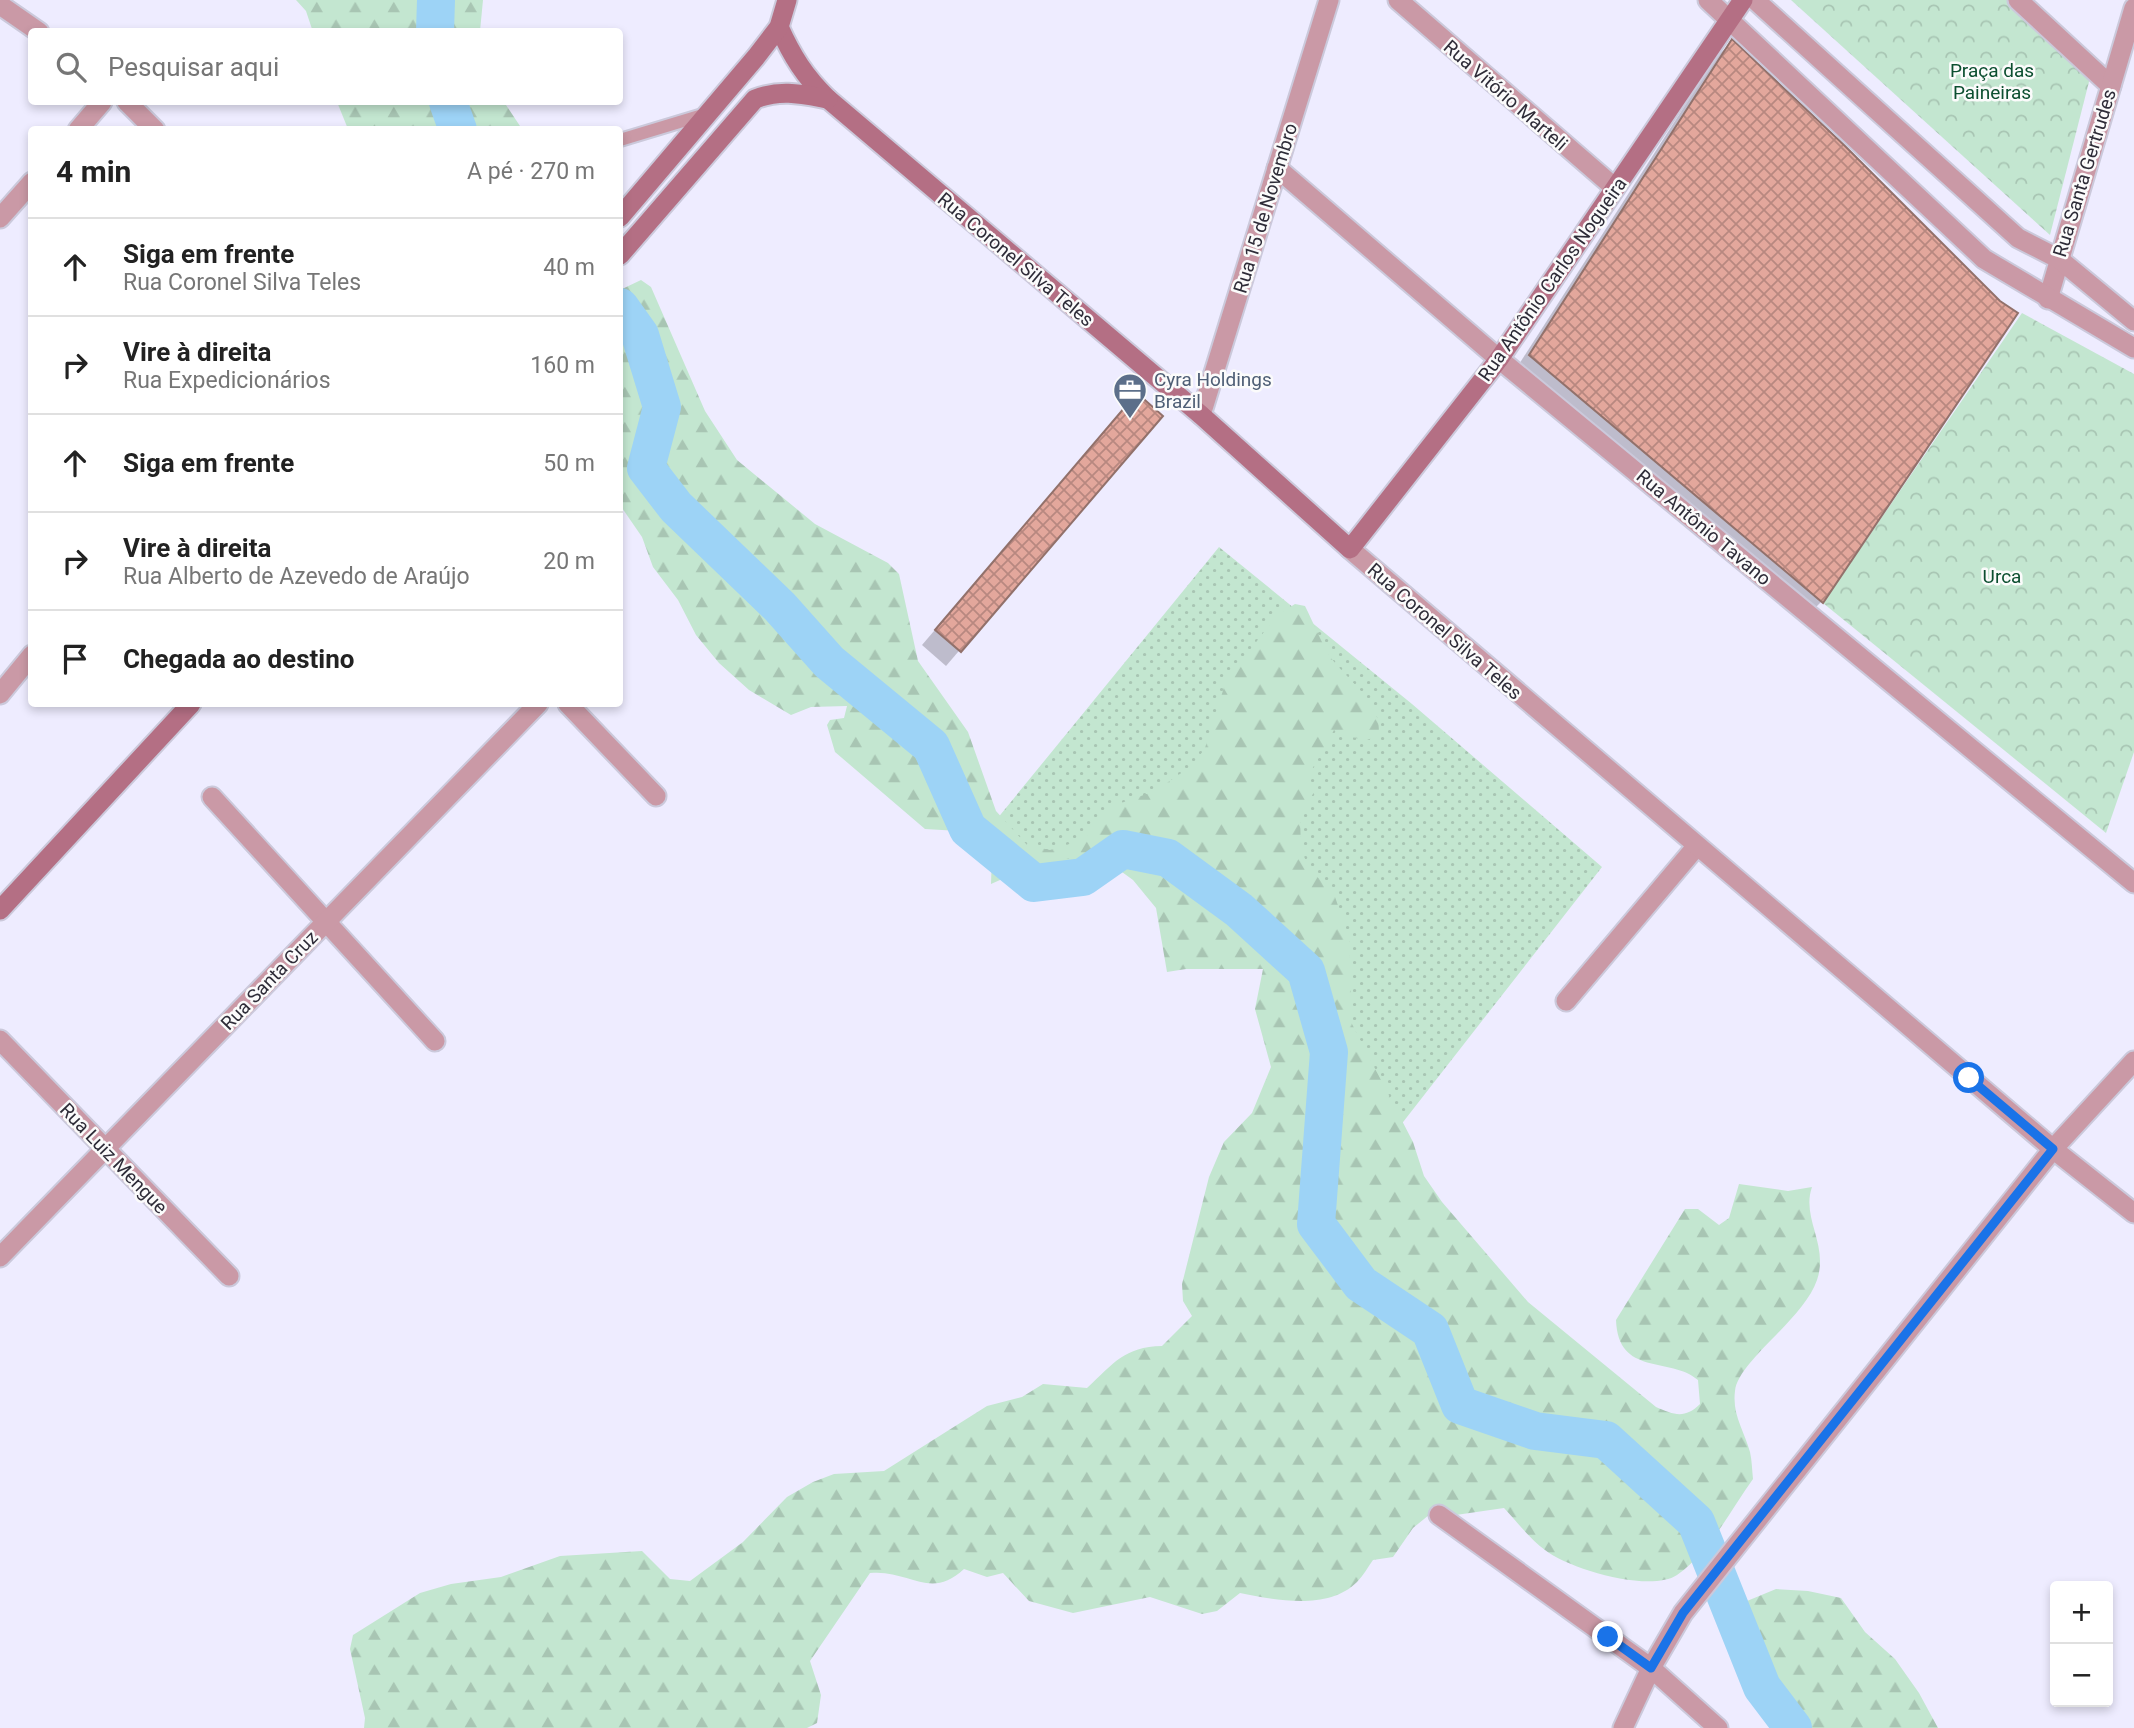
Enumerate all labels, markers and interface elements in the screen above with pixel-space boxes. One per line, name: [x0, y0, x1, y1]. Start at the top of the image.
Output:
search box: [28, 28, 623, 105]
street label: Rua Vitório Marteli: [1439, 35, 1572, 155]
icon: search: [52, 48, 90, 86]
text: Pesquisar aqui: [108, 52, 279, 82]
park label: Praça das Paineiras: [1950, 59, 2034, 104]
street label: Rua Santa Gertrudes: [2048, 86, 2121, 260]
street label: Rua 15 de Novembro: [1229, 120, 1302, 296]
text: 4 min: [56, 154, 131, 189]
text: A pé · 270 m: [467, 158, 595, 185]
street label: Rua Antônio Carlos Nogueira: [1473, 173, 1632, 386]
street label: Rua Coronel Silva Teles: [933, 187, 1098, 331]
text: Siga em frente: [123, 239, 294, 269]
icon: ahead: [56, 248, 94, 286]
text: 40 m: [543, 254, 595, 281]
text: Rua Coronel Silva Teles: [123, 269, 361, 296]
text: Vire à direita: [123, 337, 271, 367]
icon: right: [56, 346, 94, 384]
text: 160 m: [530, 352, 595, 379]
text: Rua Expedicionários: [123, 367, 331, 394]
place label: Cyra Holdings Brazil: [1154, 368, 1272, 413]
office icon: Cyra Holdings Brazil: [1111, 371, 1149, 420]
icon: ahead: [56, 444, 94, 482]
text: Siga em frente: [123, 448, 294, 478]
text: 50 m: [543, 450, 595, 477]
street label: Rua Antônio Tavano: [1632, 464, 1776, 590]
text: Vire à direita: [123, 533, 271, 563]
icon: right: [56, 542, 94, 580]
text: 20 m: [543, 548, 595, 575]
street label: Rua Coronel Silva Teles: [1363, 558, 1526, 705]
text: Rua Alberto de Azevedo de Araújo: [123, 563, 470, 590]
park label: Urca: [1983, 565, 2021, 588]
icon: arrive: [56, 640, 94, 678]
text: Chegada ao destino: [123, 644, 354, 674]
street label: Rua Santa Cruz: [216, 926, 323, 1035]
route start: [1953, 1062, 1984, 1093]
street label: Rua Luiz Mengue: [55, 1098, 172, 1218]
map controls: [2050, 1581, 2113, 1707]
button: +: [2050, 1581, 2113, 1644]
route end: [1592, 1621, 1623, 1652]
button: −: [2050, 1644, 2113, 1707]

